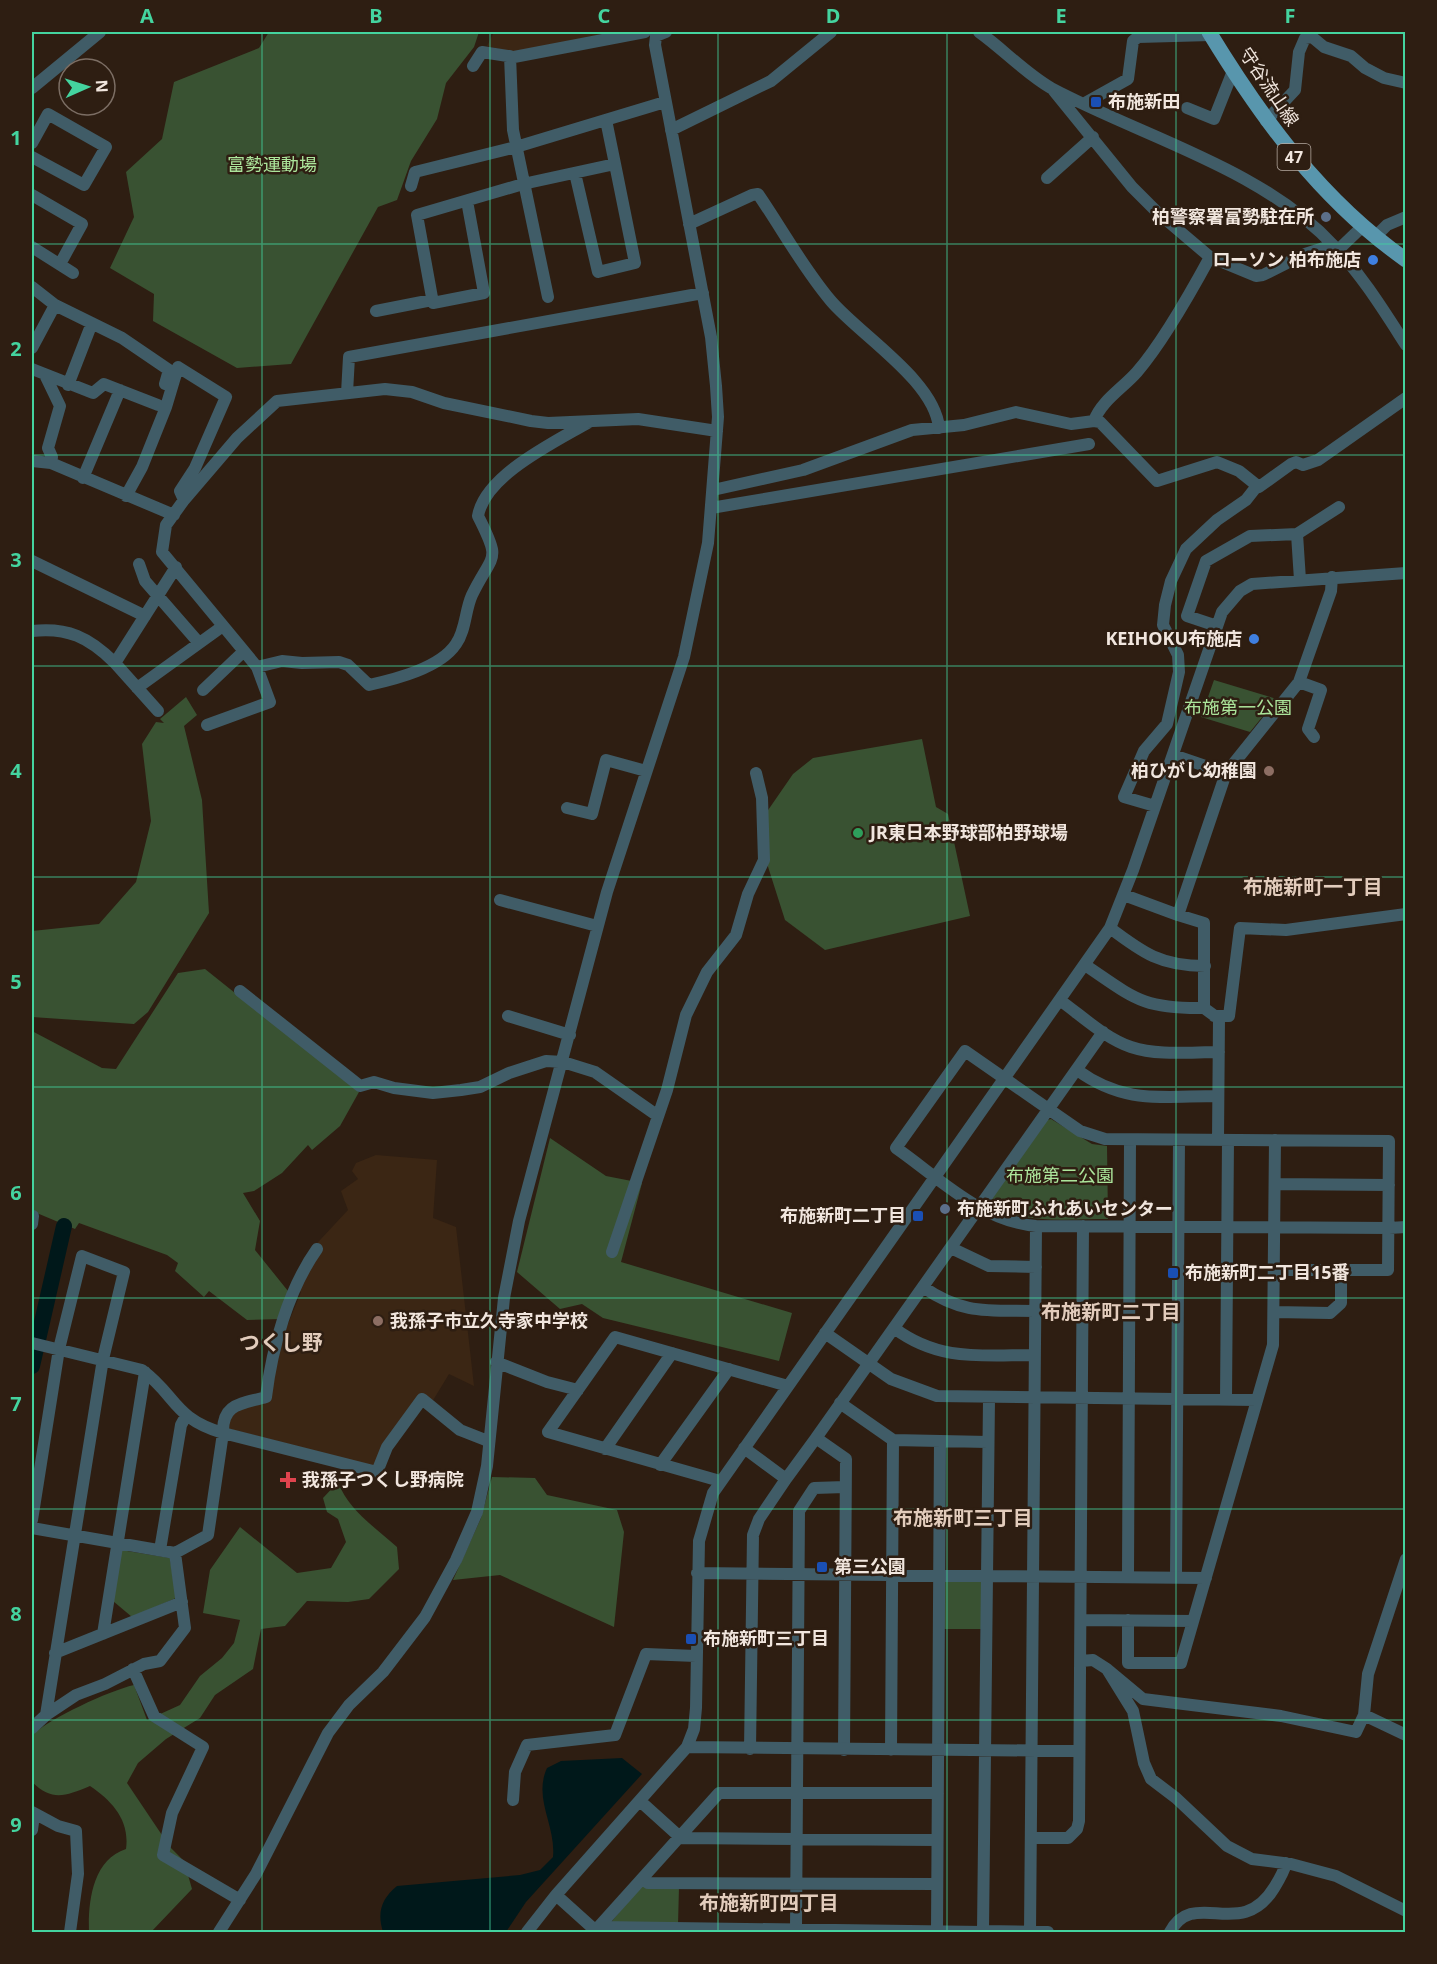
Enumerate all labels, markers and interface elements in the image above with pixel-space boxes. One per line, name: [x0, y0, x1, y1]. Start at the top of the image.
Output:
text: A: [140, 2, 154, 29]
text: B: [369, 2, 383, 29]
text: C: [598, 2, 611, 29]
text: D: [826, 2, 840, 29]
text: E: [1055, 2, 1067, 29]
text: F: [1285, 2, 1295, 29]
street label: 守谷流山線: [1235, 42, 1305, 130]
north arrow: [57, 57, 117, 117]
text: N: [91, 79, 113, 93]
place label: 布施新田: [1108, 89, 1180, 113]
marker: 布施新田: [1089, 95, 1103, 109]
text: 1: [10, 124, 22, 151]
road number: 47: [1278, 144, 1310, 170]
park label: 富勢運動場: [227, 152, 317, 176]
place label: 柏警察署富勢駐在所: [1152, 204, 1314, 228]
marker: 柏警察署富勢駐在所: [1319, 210, 1333, 224]
place label: ローソン 柏布施店: [1212, 247, 1361, 271]
marker: ローソン 柏布施店: [1366, 253, 1380, 267]
text: 2: [10, 335, 22, 362]
text: 3: [10, 546, 22, 573]
place label: KEIHOKU布施店: [1105, 626, 1242, 650]
marker: KEIHOKU布施店: [1247, 632, 1261, 646]
park label: 布施第一公園: [1184, 695, 1292, 719]
text: 4: [10, 757, 22, 784]
place label: 柏ひがし幼稚園: [1131, 758, 1257, 782]
marker: 柏ひがし幼稚園: [1262, 764, 1276, 778]
place label: JR東日本野球部柏野球場: [868, 820, 1068, 844]
marker: JR東日本野球部柏野球場: [851, 826, 865, 840]
district label: 布施新町一丁目: [1243, 873, 1383, 900]
text: 5: [10, 968, 22, 995]
park label: 布施第二公園: [1006, 1163, 1114, 1187]
text: 6: [10, 1179, 22, 1206]
place label: 布施新町ふれあいセンター: [957, 1196, 1173, 1220]
marker: 布施新町ふれあいセンター: [938, 1202, 952, 1216]
place label: 布施新町二丁目: [780, 1203, 906, 1227]
marker: 布施新町二丁目: [911, 1209, 925, 1223]
place label: 布施新町二丁目15番: [1185, 1260, 1350, 1284]
marker: 布施新町二丁目15番: [1166, 1266, 1180, 1280]
district label: 布施新町二丁目: [1041, 1298, 1181, 1325]
place label: 我孫子市立久寺家中学校: [390, 1308, 588, 1332]
marker: 我孫子市立久寺家中学校: [371, 1314, 385, 1328]
district label: つくし野: [239, 1328, 323, 1356]
text: 7: [10, 1390, 22, 1417]
place label: 我孫子つくし野病院: [302, 1467, 464, 1491]
marker: 我孫子つくし野病院: [279, 1471, 297, 1489]
district label: 布施新町三丁目: [893, 1504, 1033, 1531]
place label: 第三公園: [834, 1554, 906, 1578]
marker: 第三公園: [815, 1560, 829, 1574]
text: 8: [10, 1600, 22, 1627]
place label: 布施新町三丁目: [703, 1626, 829, 1650]
marker: 布施新町三丁目: [684, 1632, 698, 1646]
text: 9: [10, 1811, 22, 1838]
district label: 布施新町四丁目: [699, 1889, 839, 1916]

